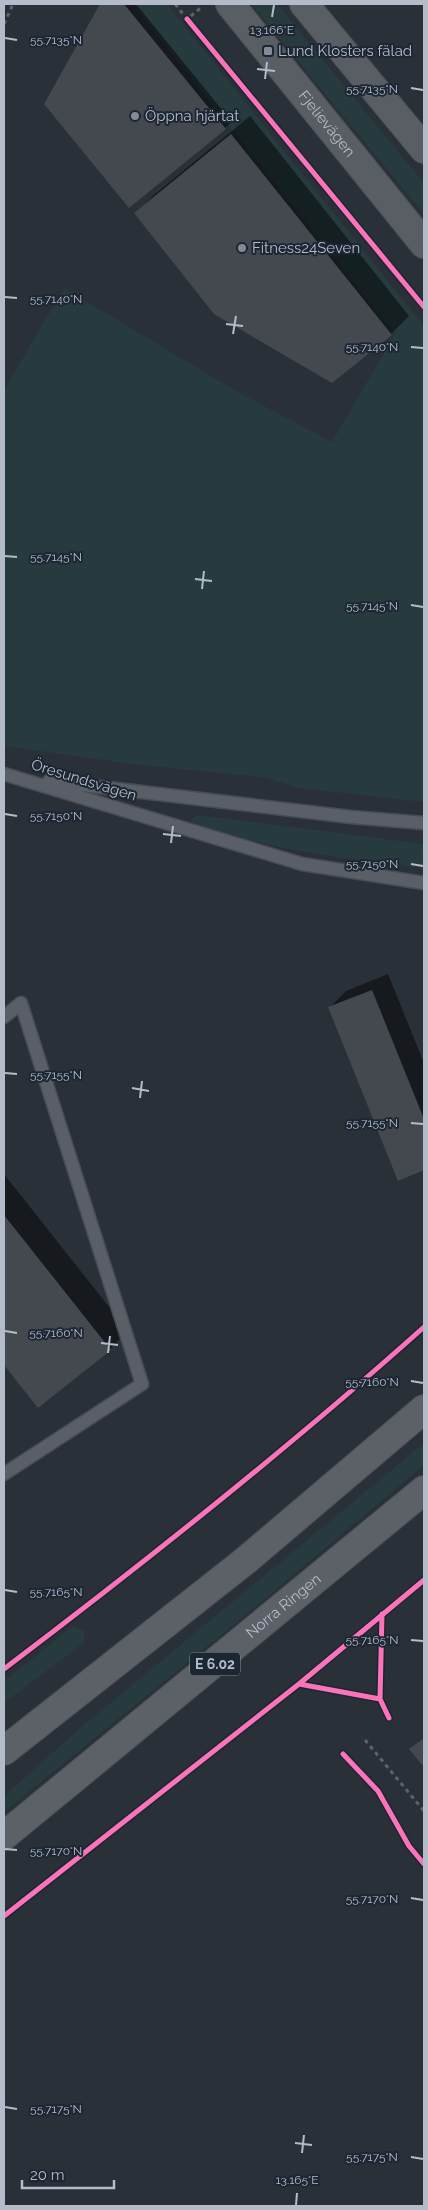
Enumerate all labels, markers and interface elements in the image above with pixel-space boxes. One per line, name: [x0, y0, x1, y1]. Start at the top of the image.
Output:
text: 13.166°E: [250, 23, 294, 37]
text: 55.7135°N: [30, 33, 82, 47]
place label: Lund Klosters fälad: [278, 42, 412, 60]
marker: Lund Klosters fälad: [262, 45, 274, 57]
text: 55.7135°N: [346, 82, 398, 96]
street label: Fjelievägen: [295, 87, 359, 160]
place label: Öppna hjärtat: [145, 106, 239, 125]
marker: Öppna hjärtat: [129, 110, 141, 122]
place label: Fitness24Seven: [252, 239, 360, 257]
marker: Fitness24Seven: [236, 242, 248, 254]
text: 55.7140°N: [30, 292, 82, 306]
text: 55.7140°N: [346, 340, 398, 354]
text: 55.7145°N: [30, 550, 82, 564]
text: 55.7145°N: [346, 599, 398, 613]
street label: Öresundsvägen: [29, 754, 139, 805]
text: 55.7150°N: [30, 809, 82, 823]
text: 55.7150°N: [346, 857, 398, 871]
text: 55.7155°N: [30, 1068, 82, 1082]
text: 55.7155°N: [346, 1116, 398, 1130]
text: 55.7160°N: [29, 1326, 83, 1340]
text: 55.7160°N: [345, 1375, 399, 1389]
street label: Norra Ringen: [242, 1570, 324, 1642]
text: 55.7165°N: [30, 1585, 82, 1599]
text: 55.7165°N: [346, 1633, 398, 1647]
road number: E 6.02: [190, 1652, 240, 1676]
text: 55.7170°N: [30, 1844, 82, 1858]
text: 55.7170°N: [346, 1892, 398, 1906]
text: 55.7175°N: [30, 2102, 82, 2116]
text: 55.7175°N: [346, 2150, 398, 2164]
scale bar: [22, 2158, 115, 2190]
text: 20 m: [30, 2166, 65, 2184]
text: 13.165°E: [275, 2173, 319, 2187]

